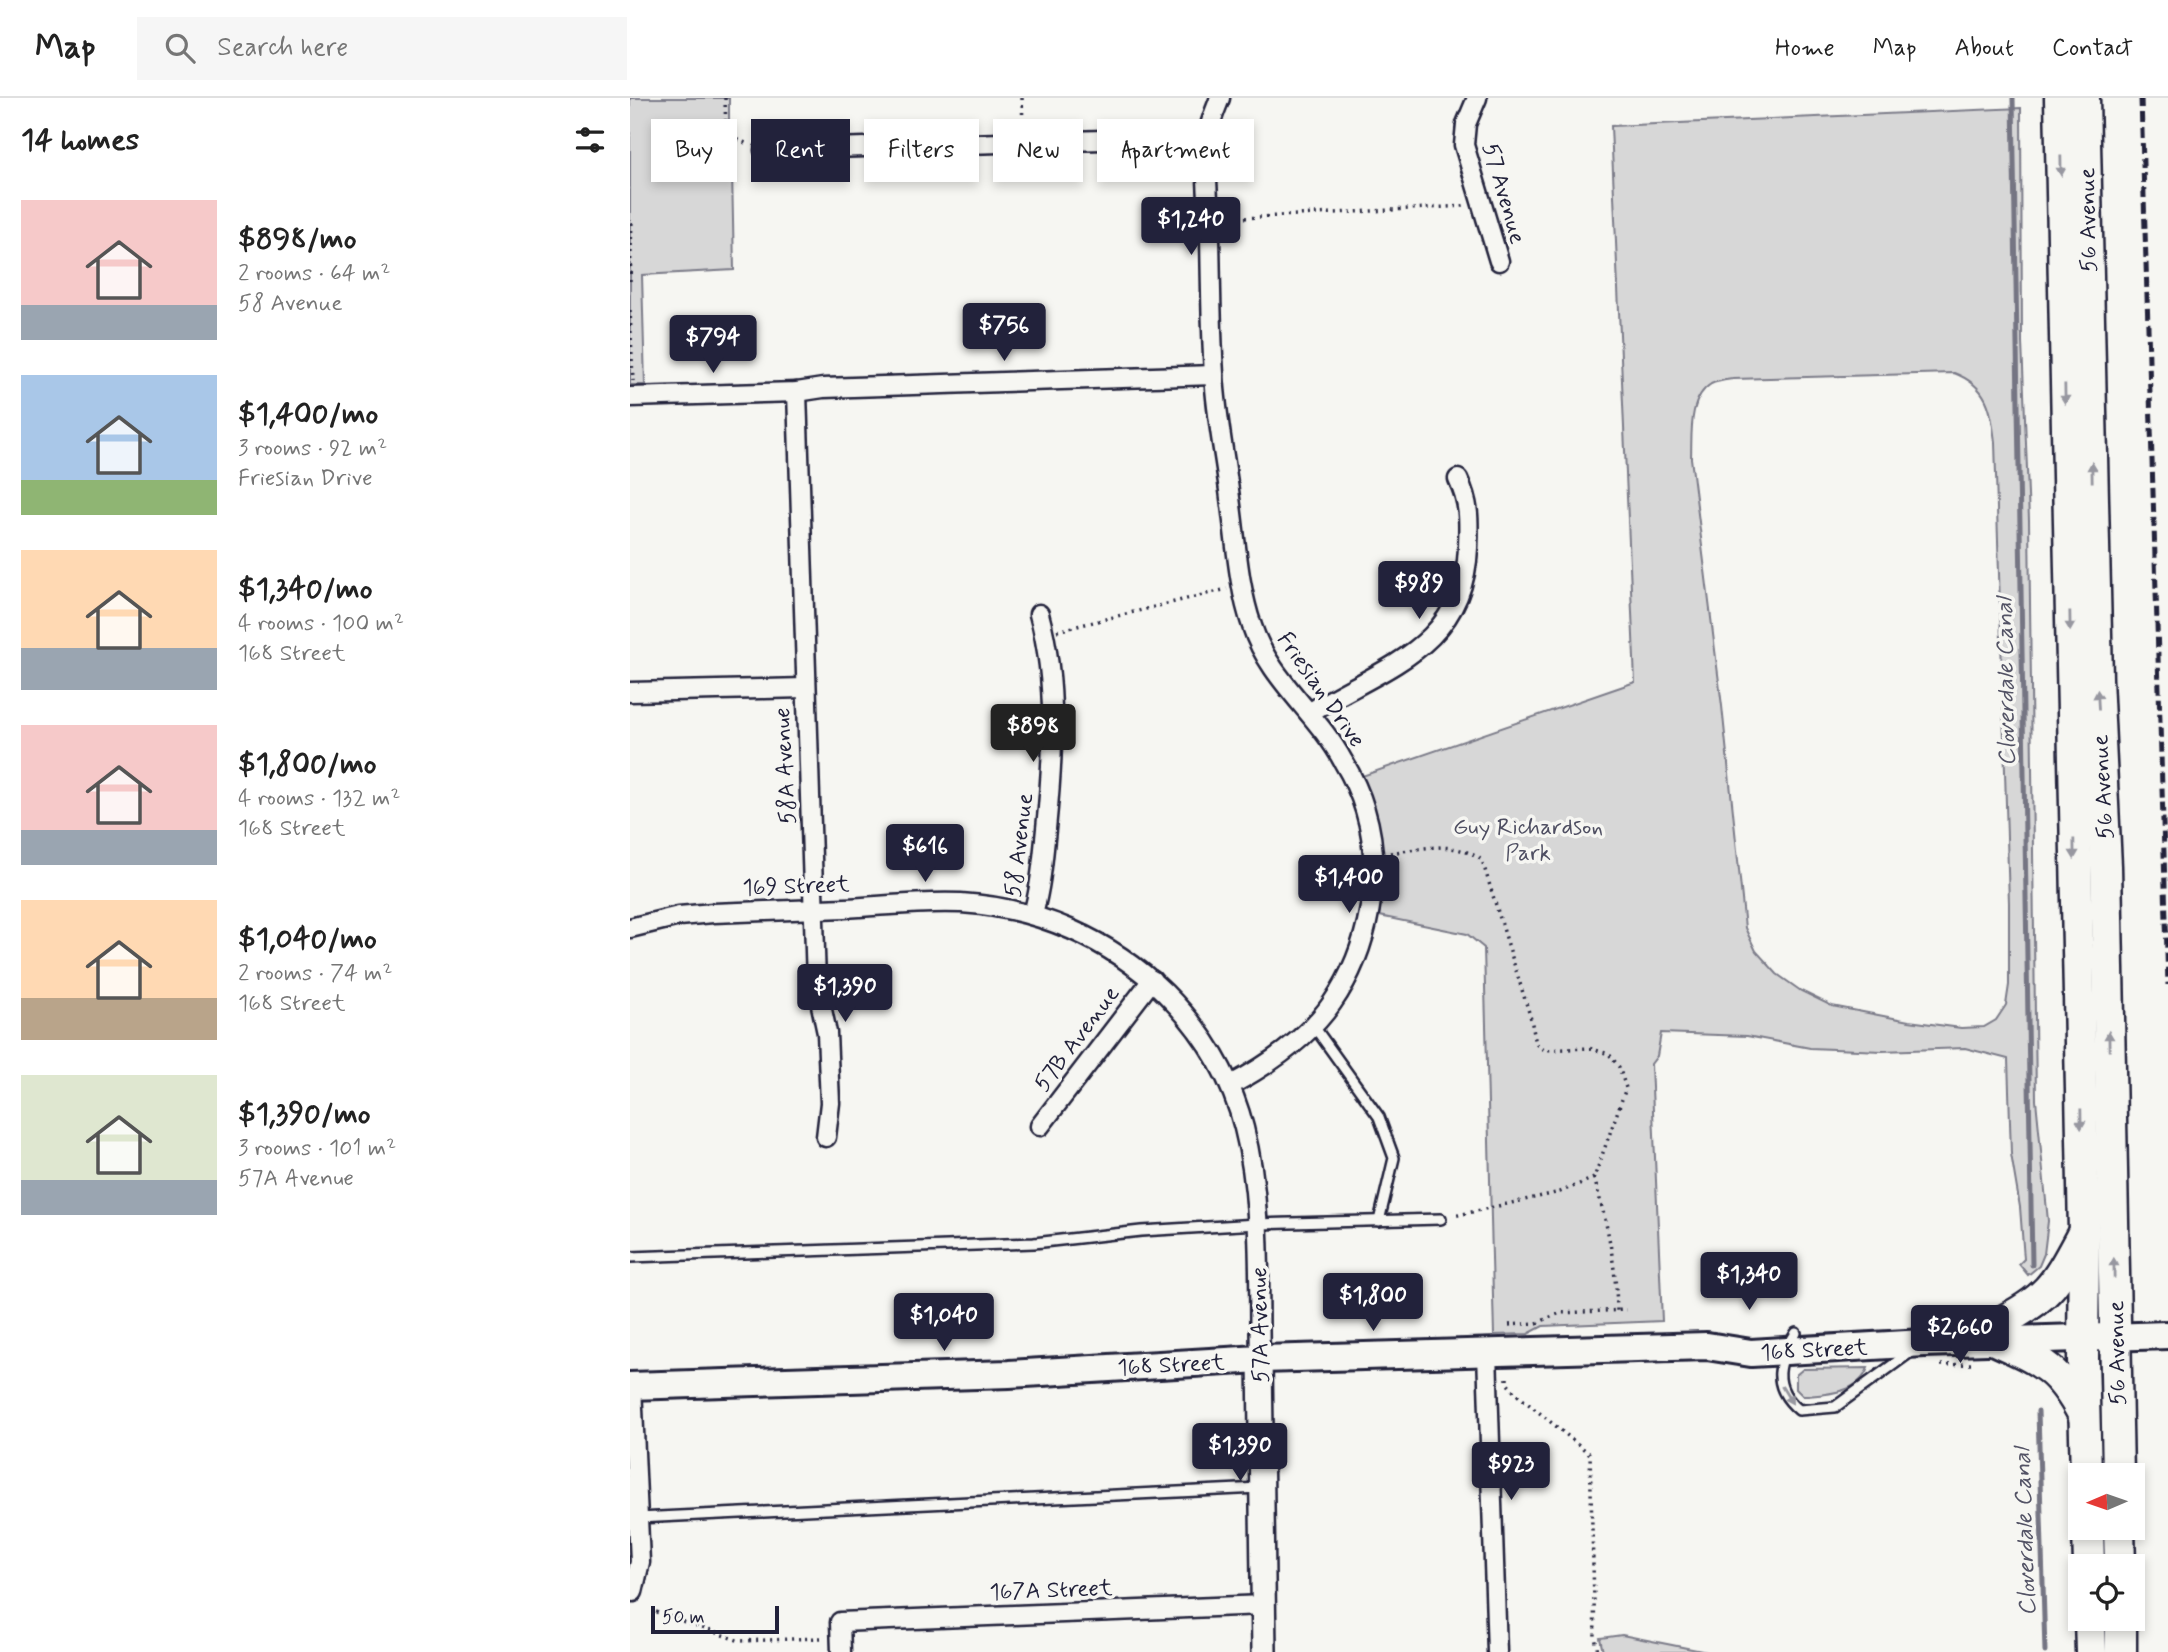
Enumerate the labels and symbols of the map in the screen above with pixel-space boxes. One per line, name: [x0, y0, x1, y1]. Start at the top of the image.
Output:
street label: 57 Avenue: [1474, 140, 1532, 247]
one-way arrow: [2055, 155, 2067, 177]
street label: 56 Avenue: [2073, 167, 2105, 273]
pin: $1,240: [1134, 198, 1248, 257]
pin: $756: [963, 303, 1045, 363]
pin: $794: [672, 316, 754, 375]
one-way arrow: [2060, 383, 2071, 405]
one-way arrow: [2086, 461, 2098, 483]
pin: $989: [1378, 561, 1460, 621]
water label: Cloverdale Canal: [1989, 594, 2023, 766]
one-way arrow: [2064, 610, 2076, 632]
street label: Friesian Drive: [1269, 626, 1371, 754]
one-way arrow: [2092, 689, 2103, 711]
pin: $898: [992, 704, 1074, 764]
street label: 58A Avenue: [768, 707, 804, 825]
street label: 56 Avenue: [2086, 734, 2122, 840]
street label: 58 Avenue: [999, 791, 1041, 899]
park label: Guy Richardson Park: [1453, 813, 1603, 869]
pin: $616: [884, 824, 966, 884]
one-way arrow: [2069, 838, 2080, 860]
pin: $1,400: [1292, 856, 1406, 915]
street label: 169 Street: [742, 870, 851, 904]
pin: $1,390: [788, 964, 902, 1024]
street label: 57B Avenue: [1028, 980, 1127, 1098]
one-way arrow: [2104, 1030, 2115, 1052]
one-way arrow: [2075, 1109, 2087, 1131]
pin: $1,340: [1692, 1252, 1806, 1312]
one-way arrow: [2108, 1257, 2120, 1279]
street label: 57A Avenue: [1245, 1267, 1277, 1383]
pin: $1,800: [1316, 1274, 1430, 1333]
pin: $1,040: [887, 1294, 1001, 1353]
street label: 56 Avenue: [2102, 1300, 2134, 1406]
pin: $2,660: [1903, 1306, 2017, 1365]
street label: 168 Street: [1760, 1333, 1869, 1369]
street label: 168 Street: [1117, 1348, 1226, 1384]
one-way arrow: [1781, 1385, 1794, 1405]
pin: $1,390: [1183, 1424, 1297, 1483]
pin: $923: [1470, 1442, 1552, 1502]
water label: Cloverdale Canal: [2007, 1444, 2044, 1617]
north arrow: [2068, 1463, 2146, 1540]
street label: 167A Street: [989, 1574, 1113, 1608]
scale bar: [651, 1603, 779, 1635]

